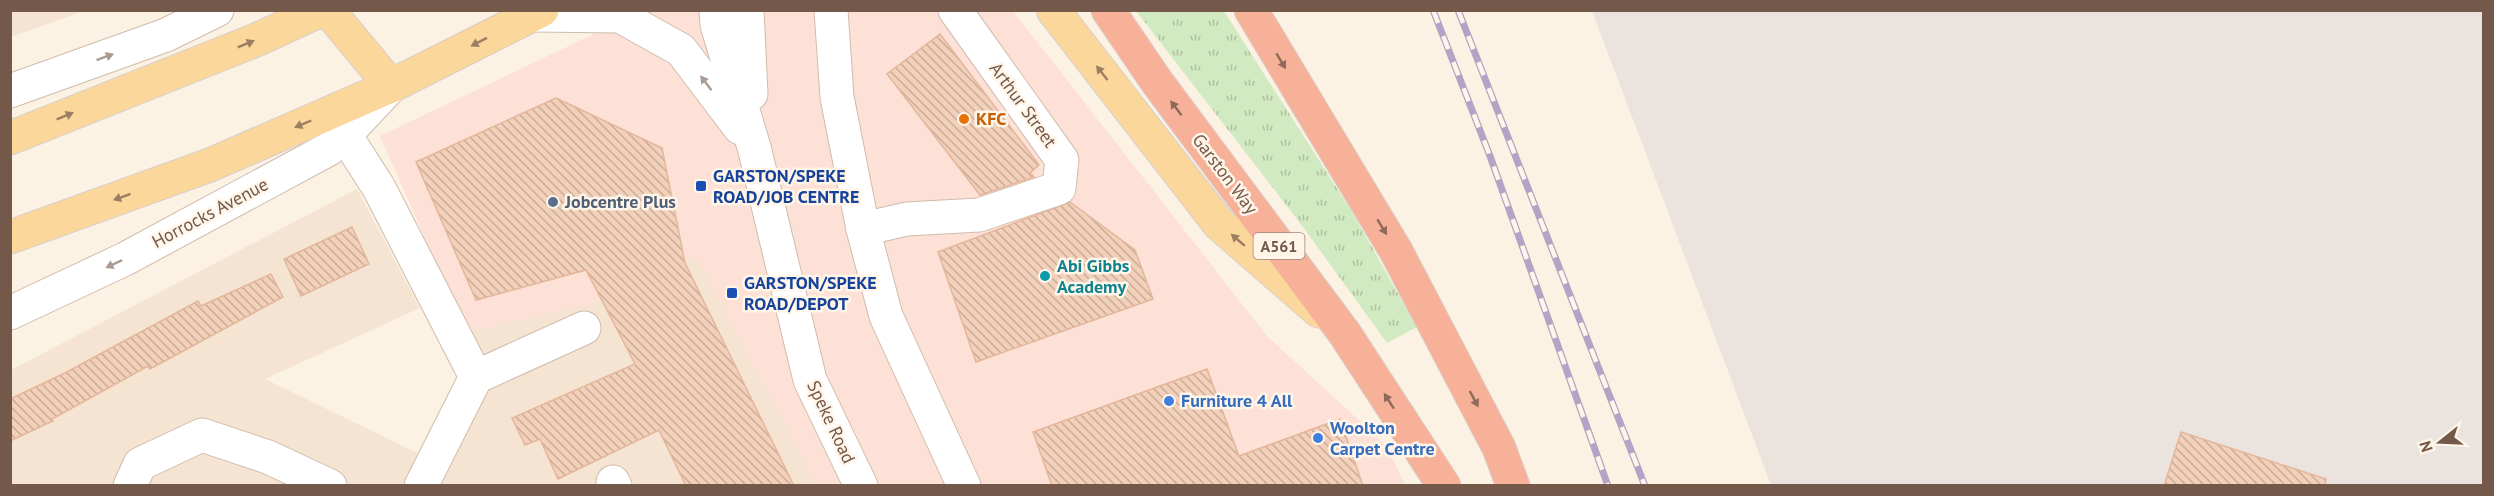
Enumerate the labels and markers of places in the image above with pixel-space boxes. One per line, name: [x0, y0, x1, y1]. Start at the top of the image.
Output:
place label: KFC: [976, 107, 1006, 130]
marker: KFC: [957, 112, 971, 126]
place label: GARSTON/SPEKE ROAD/JOB CENTRE: [713, 164, 859, 208]
marker: GARSTON/SPEKE ROAD/JOB CENTRE: [694, 179, 708, 193]
place label: Jobcentre Plus: [564, 190, 676, 213]
marker: Jobcentre Plus: [546, 195, 560, 209]
place label: Abi Gibbs Academy: [1057, 254, 1130, 298]
marker: Abi Gibbs Academy: [1038, 269, 1052, 283]
place label: GARSTON/SPEKE ROAD/DEPOT: [744, 271, 877, 315]
marker: GARSTON/SPEKE ROAD/DEPOT: [725, 286, 739, 300]
place label: Furniture 4 All: [1181, 389, 1293, 412]
marker: Furniture 4 All: [1162, 394, 1176, 408]
place label: Woolton Carpet Centre: [1330, 416, 1435, 460]
marker: Woolton Carpet Centre: [1311, 431, 1325, 445]

